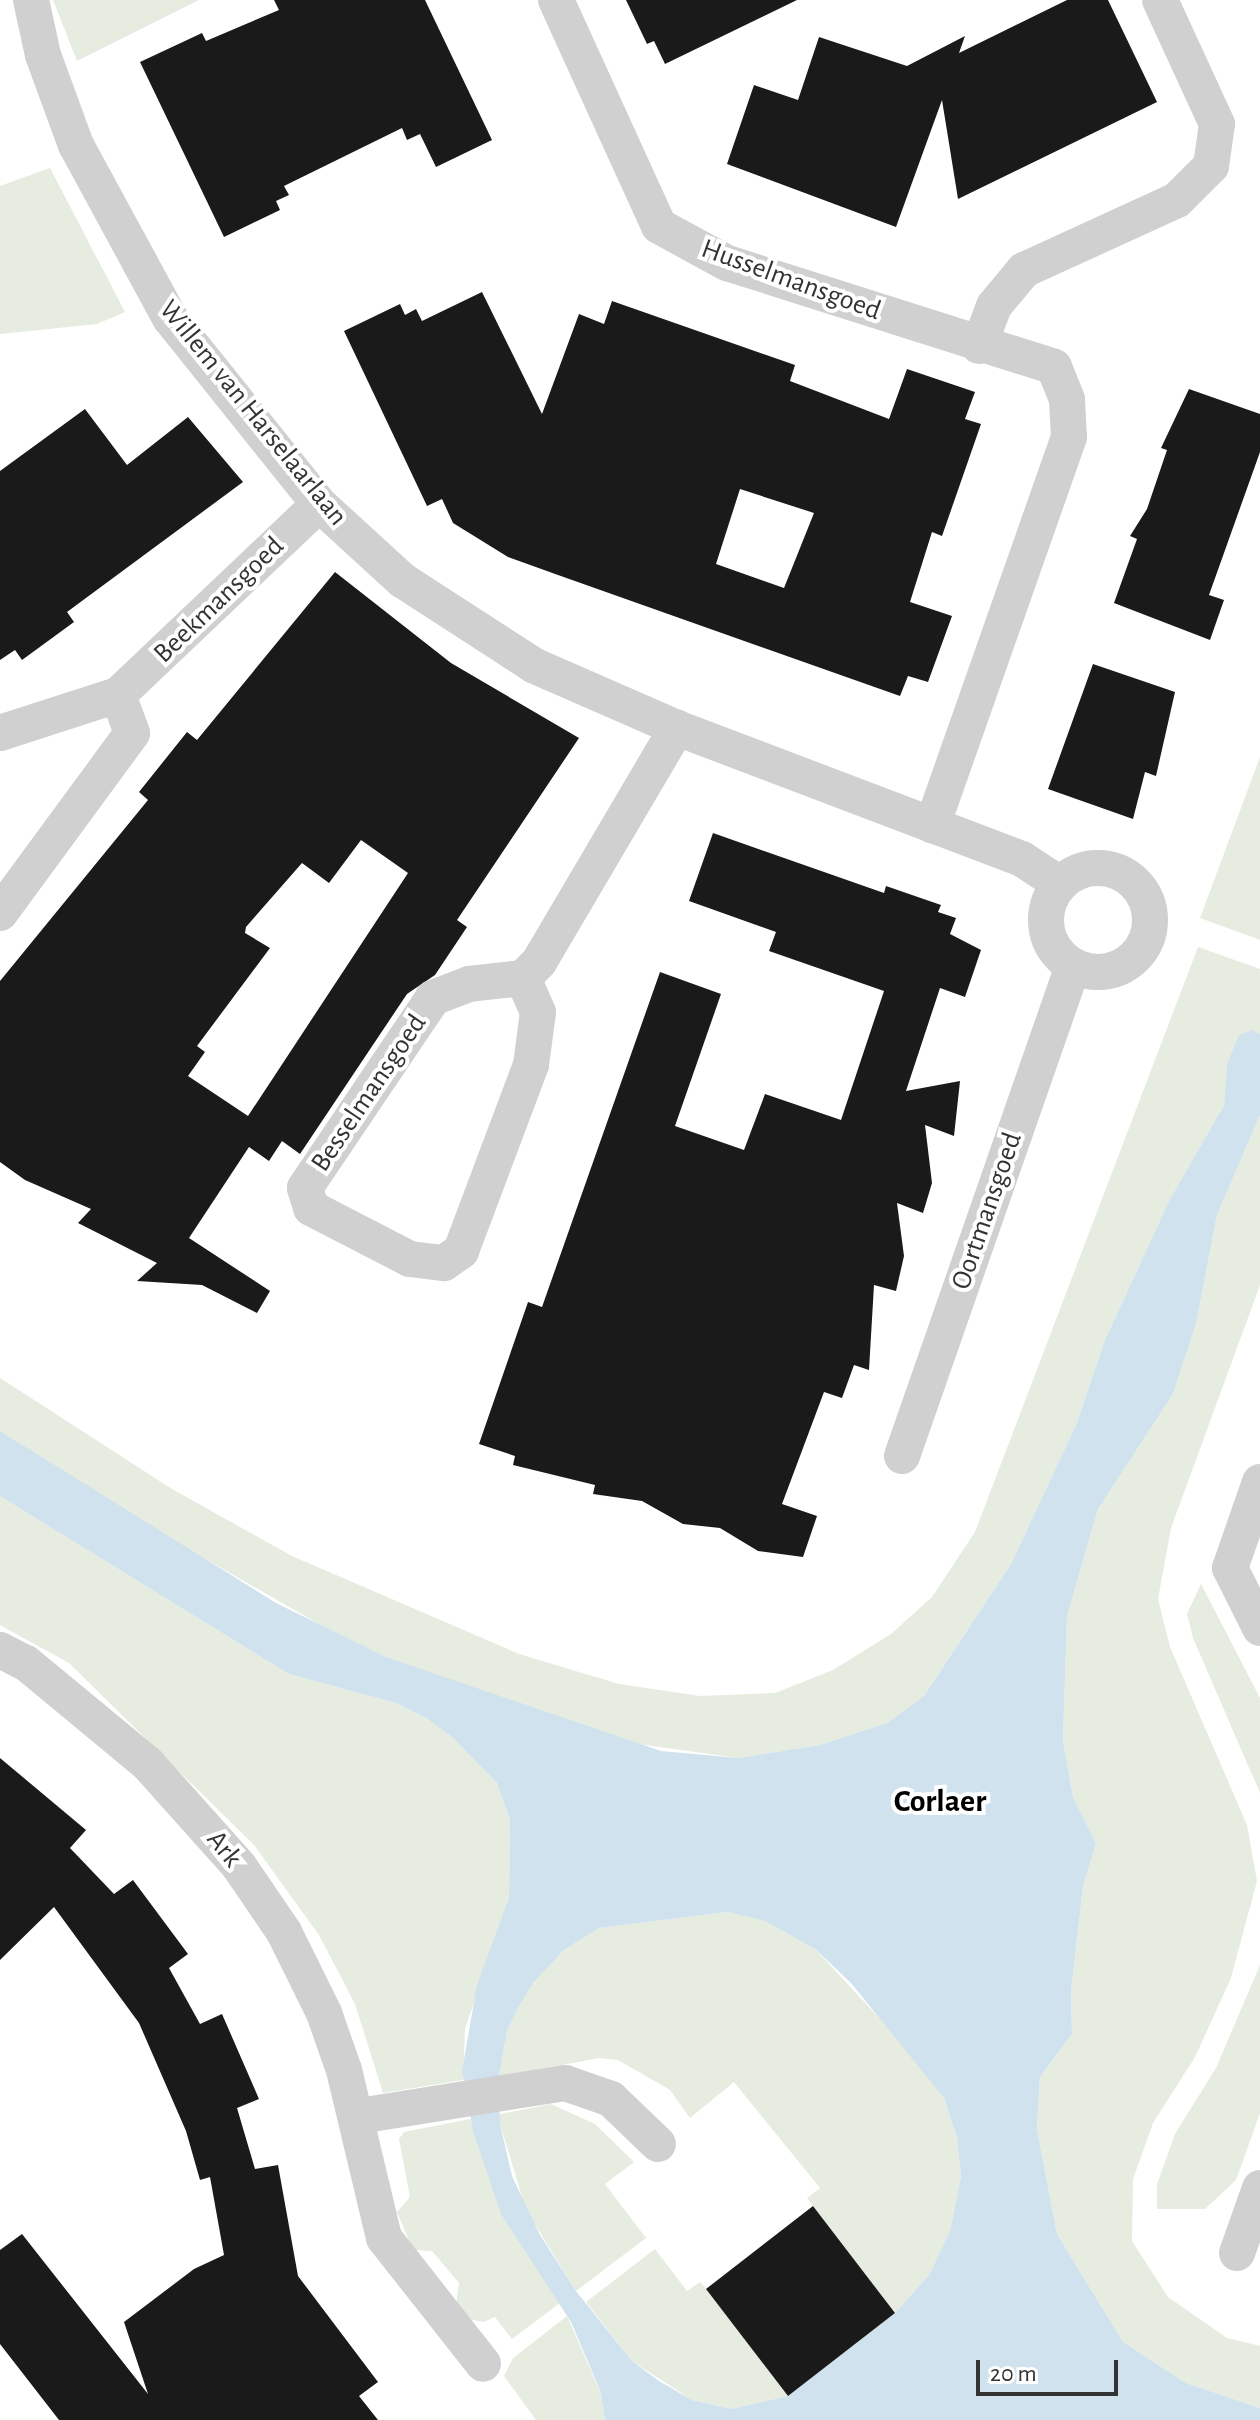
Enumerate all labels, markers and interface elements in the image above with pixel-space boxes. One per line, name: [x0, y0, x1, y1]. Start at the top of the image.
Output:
street label: Husselmansgoed: [697, 232, 885, 328]
street label: Willem van Harselaarlaan: [152, 293, 354, 533]
street label: Beekmansgoed: [147, 530, 291, 670]
street label: Besselmansgoed: [304, 1008, 434, 1178]
street label: Oortmansgoed: [944, 1128, 1030, 1294]
district label: Corlaer: [894, 1782, 986, 1820]
street label: Ark: [199, 1824, 249, 1874]
scale bar: [980, 2344, 1122, 2394]
text: 20 m: [990, 2362, 1037, 2386]

